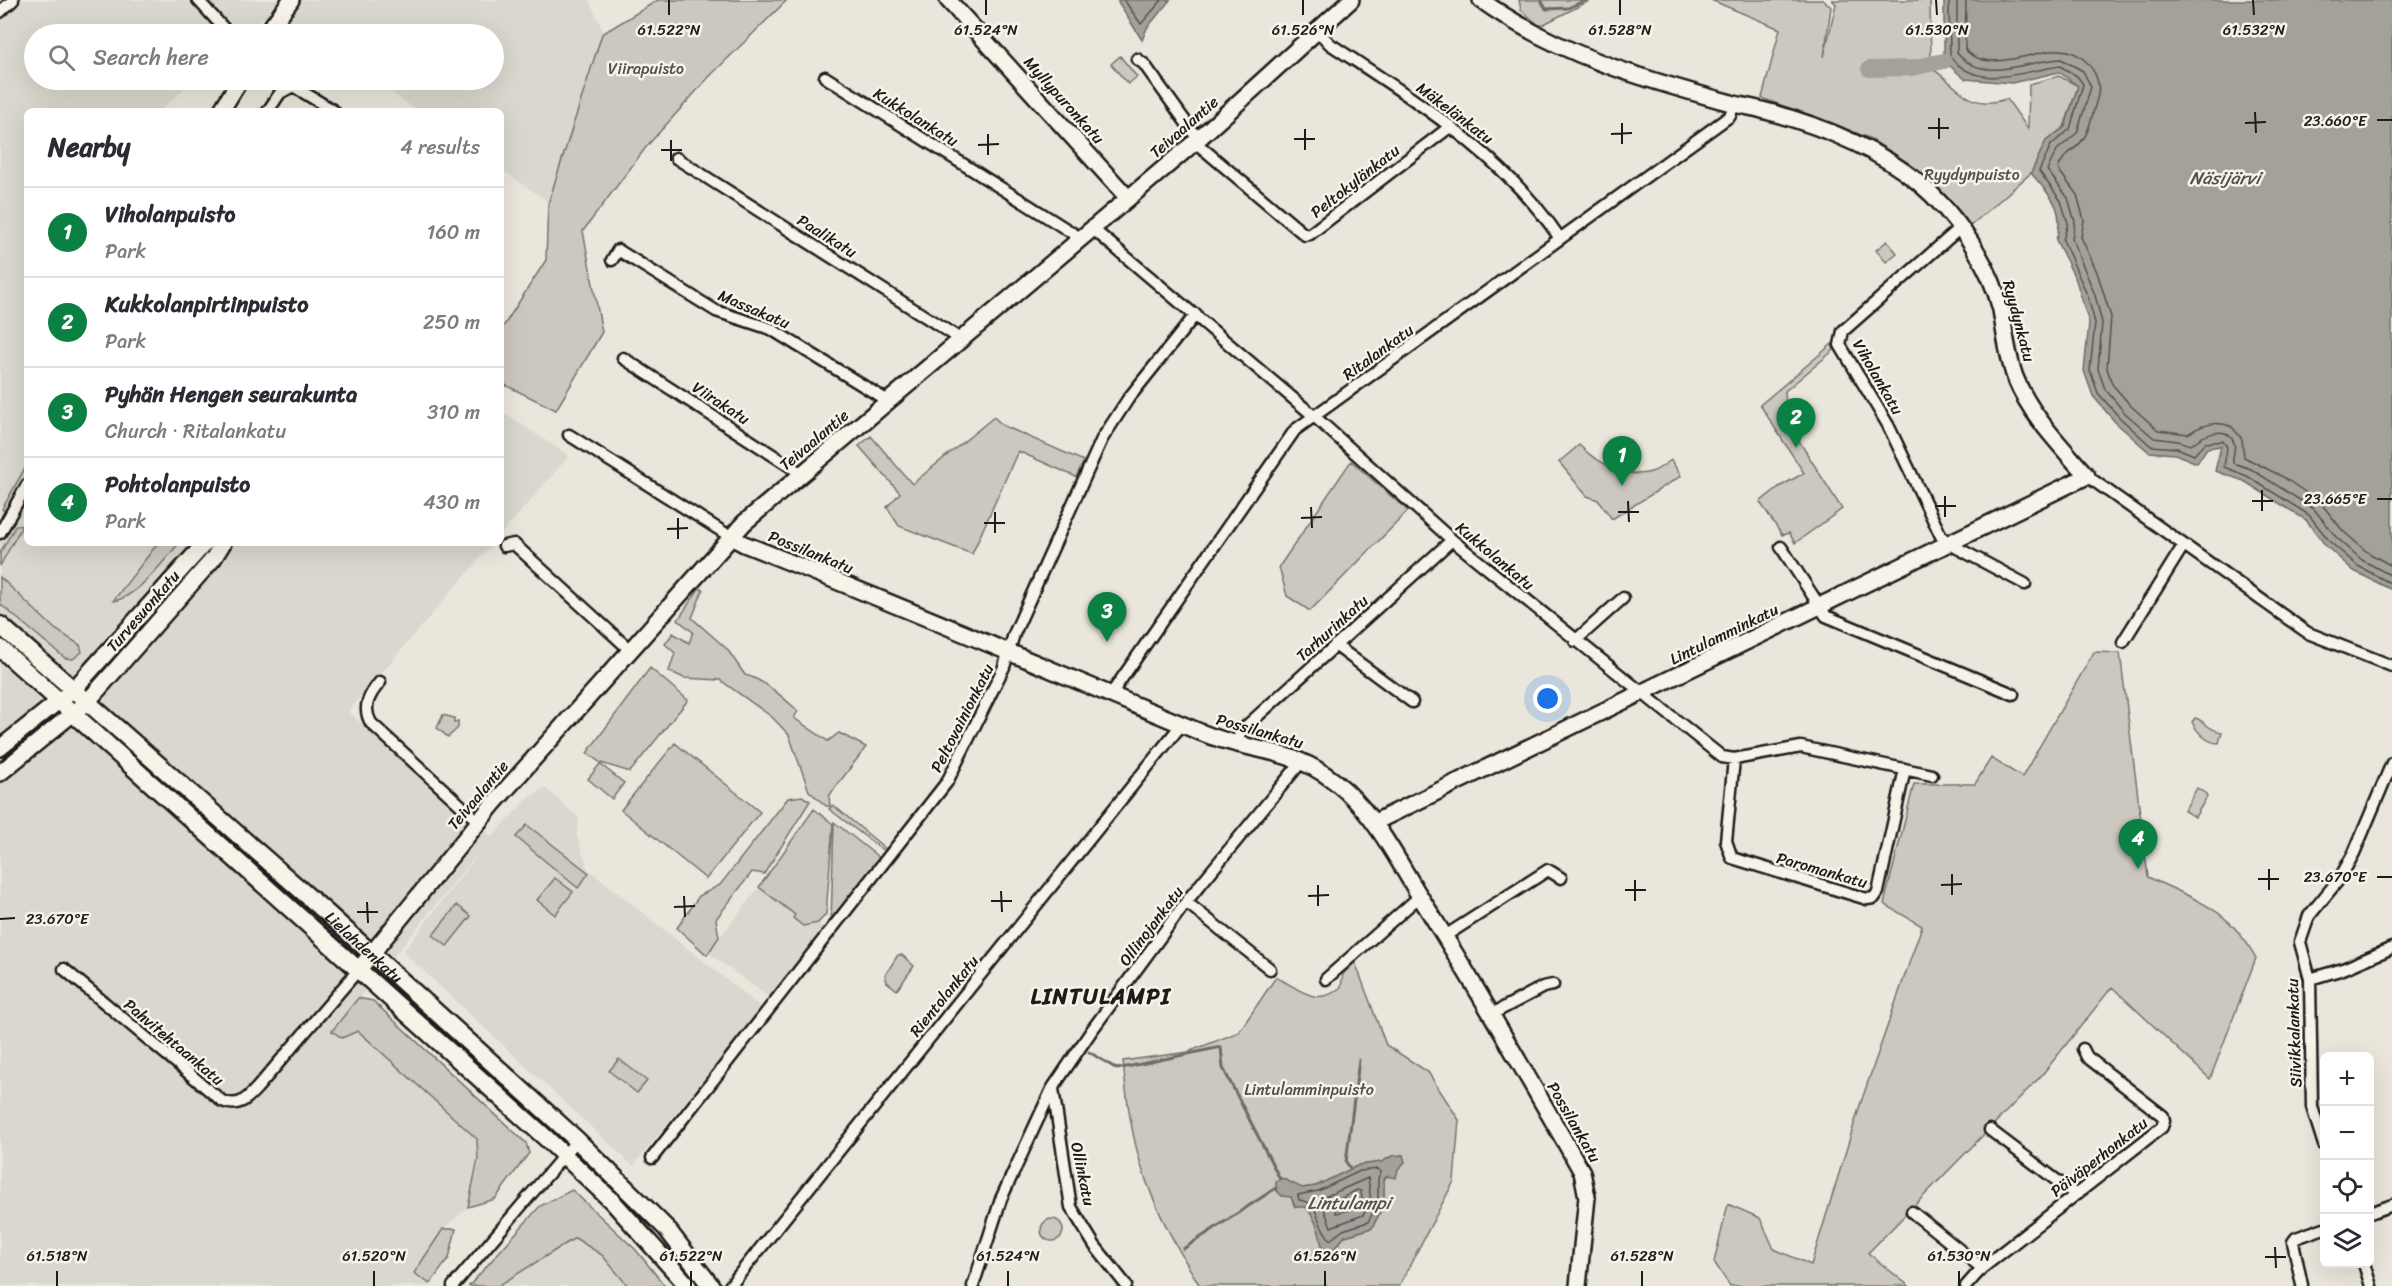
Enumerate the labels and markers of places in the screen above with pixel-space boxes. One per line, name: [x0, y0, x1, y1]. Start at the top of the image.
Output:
pin: 2: [1776, 398, 1816, 448]
pin: 1: [1602, 436, 1642, 486]
pin: 3: [1088, 592, 1126, 642]
pin: 4: [2118, 820, 2158, 869]

